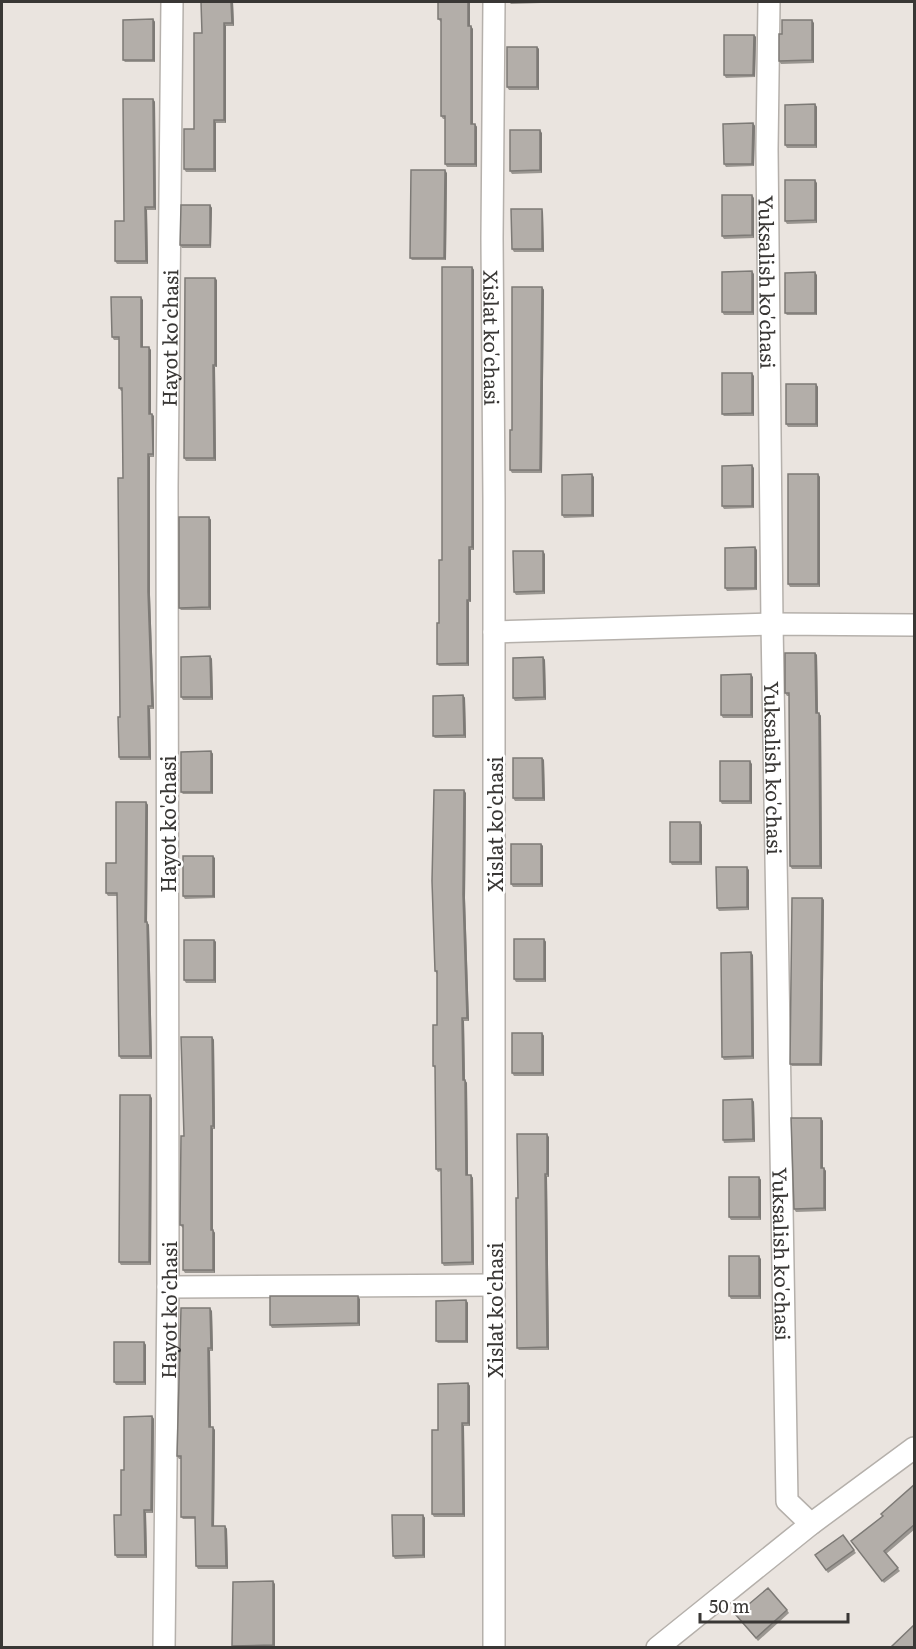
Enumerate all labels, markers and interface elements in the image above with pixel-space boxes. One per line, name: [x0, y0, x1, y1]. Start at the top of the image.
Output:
street label: Yuksalish ko'chasi: [752, 195, 784, 369]
street label: Hayot ko'chasi: [153, 269, 184, 407]
street label: Xislat ko'chasi: [477, 270, 508, 406]
street label: Yuksalish ko'chasi: [758, 681, 791, 855]
street label: Hayot ko'chasi: [152, 755, 182, 893]
street label: Xislat ko'chasi: [479, 756, 509, 892]
street label: Yuksalish ko'chasi: [766, 1167, 799, 1341]
street label: Hayot ko'chasi: [152, 1241, 183, 1379]
street label: Xislat ko'chasi: [479, 1242, 509, 1378]
scale bar: [700, 1586, 848, 1624]
text: 50 m: [709, 1592, 750, 1619]

